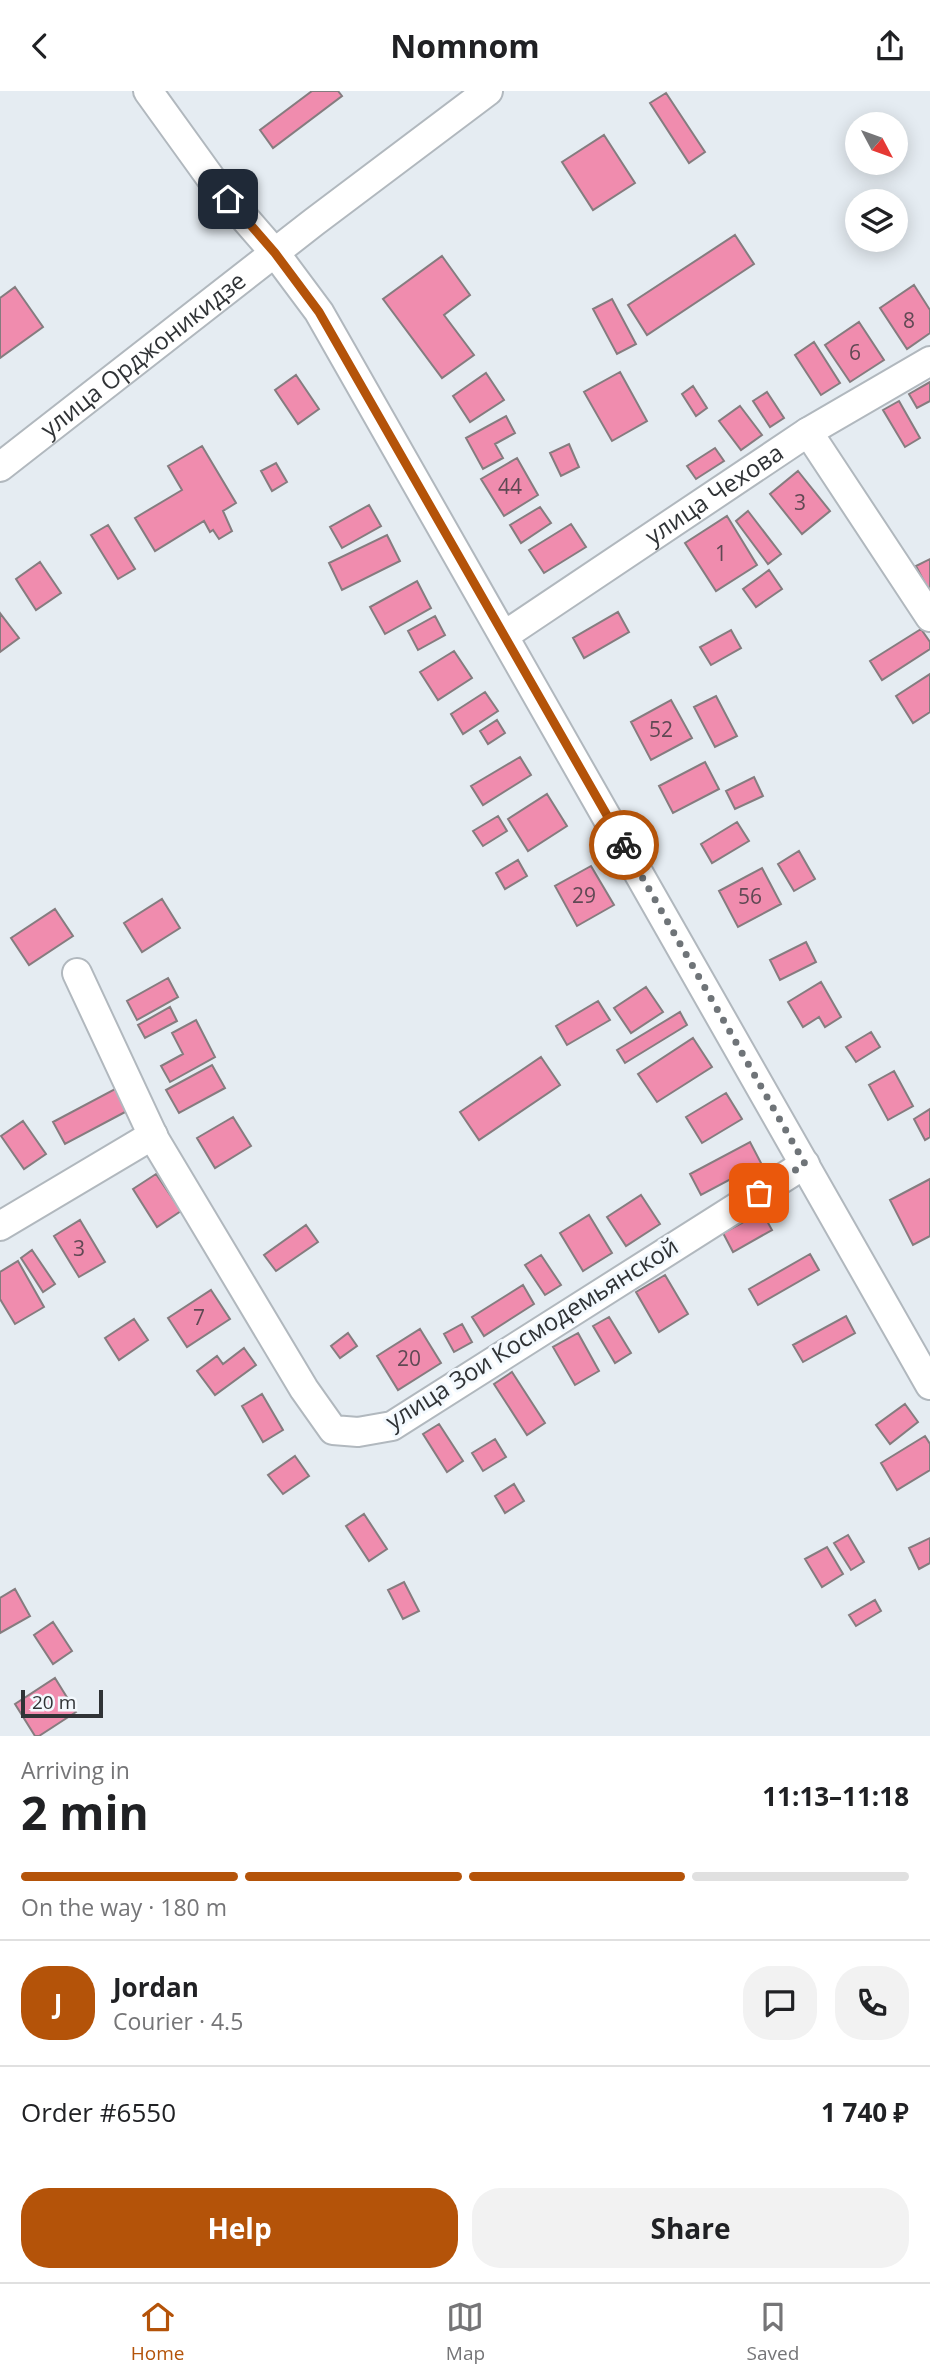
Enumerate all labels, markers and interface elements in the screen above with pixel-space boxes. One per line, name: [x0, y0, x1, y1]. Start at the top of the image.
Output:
text: Nomnom: [390, 24, 540, 67]
icon: back: [21, 27, 59, 65]
icon: share: [871, 27, 909, 65]
north arrow: [845, 112, 908, 175]
map controls: [845, 112, 908, 252]
pin: [198, 169, 258, 229]
icon: home: [209, 180, 247, 218]
button: layers: [845, 189, 908, 252]
street label: улица Орджоникидзе: [33, 263, 252, 444]
house number: 8: [903, 306, 915, 334]
house number: 6: [849, 338, 861, 366]
street label: улица Чехова: [638, 435, 789, 552]
house number: 44: [498, 472, 522, 500]
house number: 3: [794, 488, 806, 516]
house number: 1: [715, 539, 727, 567]
house number: 52: [649, 715, 673, 743]
courier: [589, 810, 659, 880]
icon: bike: [605, 826, 643, 864]
house number: 29: [572, 881, 596, 909]
house number: 56: [738, 882, 762, 910]
pin: [729, 1163, 789, 1223]
icon: bag: [740, 1174, 778, 1212]
street label: улица Зои Космодемьянской: [379, 1229, 684, 1437]
house number: 3: [73, 1234, 85, 1262]
house number: 7: [193, 1303, 205, 1331]
house number: 20: [397, 1344, 421, 1372]
scale bar: [21, 1687, 103, 1719]
text: 20 m: [32, 1689, 76, 1715]
text: Arriving in: [21, 1754, 130, 1786]
text: 11:13–11:18: [762, 1778, 909, 1814]
text: 2 min: [21, 1781, 149, 1843]
text: On the way · 180 m: [21, 1891, 227, 1923]
button: chat: [743, 1966, 817, 2040]
button: phone: [835, 1966, 909, 2040]
text: Jordan: [113, 1969, 199, 2005]
text: J: [54, 1985, 62, 2021]
text: Courier · 4.5: [113, 2005, 243, 2037]
text: Order #6550: [21, 2094, 176, 2130]
text: 1 740 ₽: [821, 2094, 909, 2130]
button: Help: [21, 2188, 458, 2268]
button: Share: [472, 2188, 909, 2268]
tab: Home: [131, 2298, 184, 2366]
tab: Map: [446, 2298, 485, 2366]
tab: Saved: [747, 2298, 799, 2366]

